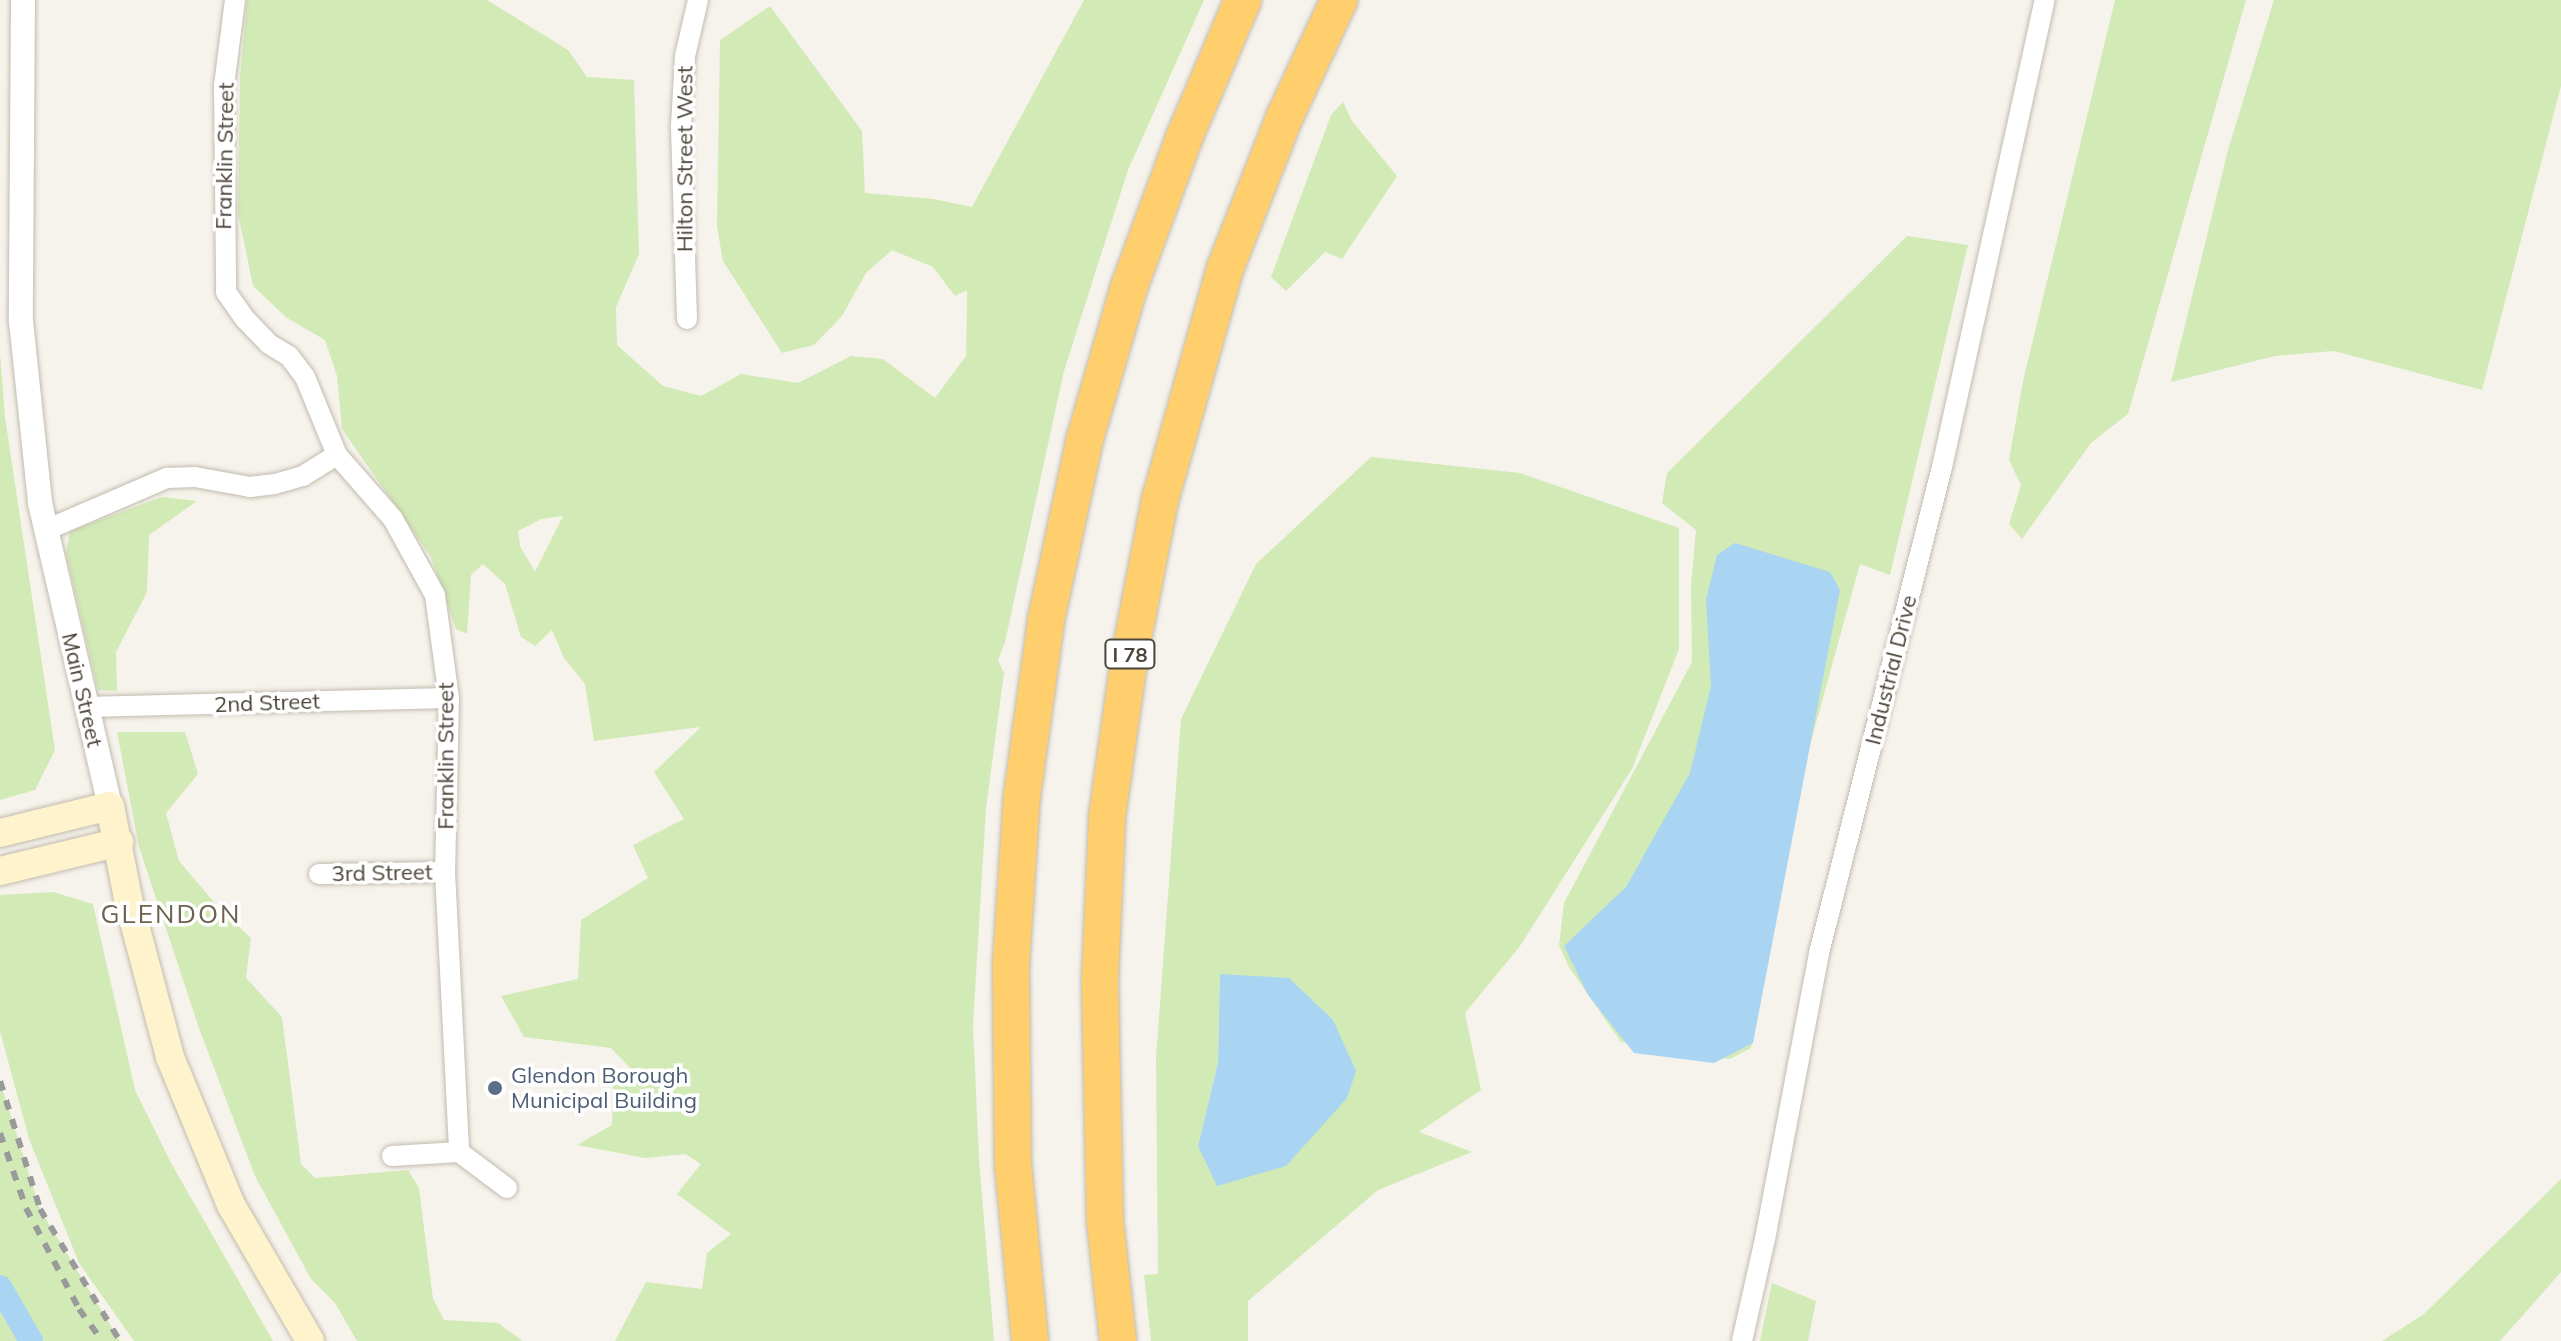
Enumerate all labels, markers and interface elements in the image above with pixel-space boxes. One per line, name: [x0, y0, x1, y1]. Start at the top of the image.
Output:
street label: Hilton Street West: [672, 66, 698, 252]
street label: Franklin Street: [211, 82, 239, 230]
street label: Industrial Drive: [1860, 592, 1922, 748]
street label: Main Street: [56, 630, 108, 750]
road number: I 78: [1104, 638, 1156, 670]
street label: Franklin Street: [433, 682, 459, 830]
street label: 2nd Street: [214, 688, 320, 718]
street label: 3rd Street: [331, 859, 433, 887]
district label: GLENDON: [101, 898, 241, 930]
place label: Glendon Borough Municipal Building: [511, 1062, 697, 1114]
marker: Glendon Borough Municipal Building: [486, 1079, 504, 1097]

